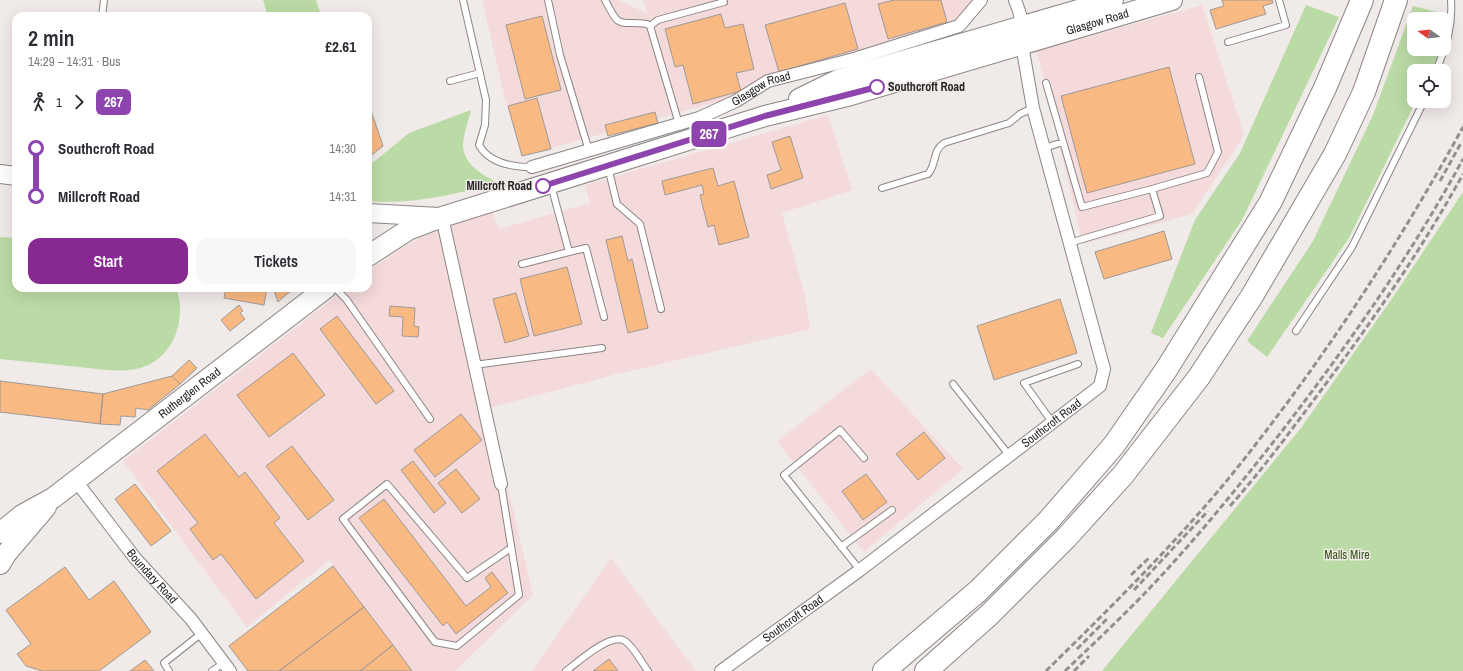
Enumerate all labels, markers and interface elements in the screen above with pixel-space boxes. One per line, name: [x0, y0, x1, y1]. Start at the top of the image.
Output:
street label: Glasgow Road: [1064, 5, 1131, 39]
north arrow: [1407, 12, 1451, 56]
map controls: [1407, 12, 1451, 108]
text: 2 min: [28, 23, 74, 53]
text: £2.61: [325, 36, 356, 57]
text: 14:29 – 14:31 · Bus: [28, 53, 120, 70]
button: locate: [1407, 64, 1451, 108]
street label: Glasgow Road: [729, 68, 792, 110]
marker: Southcroft Road: [869, 79, 885, 95]
place label: Southcroft Road: [888, 79, 965, 95]
icon: walk: [28, 91, 50, 113]
icon: forward: [68, 91, 90, 113]
text: 267: [104, 93, 123, 111]
text: 1: [56, 94, 62, 111]
line badge: 267: [686, 121, 732, 147]
text: 267: [699, 125, 719, 143]
text: Southcroft Road: [58, 138, 154, 159]
text: 14:30: [329, 140, 356, 157]
place label: Millcroft Road: [466, 178, 532, 194]
marker: Millcroft Road: [535, 178, 551, 194]
text: Millcroft Road: [58, 186, 140, 207]
text: 14:31: [329, 188, 356, 205]
button: Start: [28, 238, 188, 284]
button: Tickets: [196, 238, 356, 284]
street label: Rutherglen Road: [155, 364, 224, 422]
street label: Southcroft Road: [1018, 395, 1085, 451]
street label: Boundary Road: [123, 546, 181, 607]
park label: Malls Mire: [1324, 547, 1370, 563]
street label: Southcroft Road: [759, 591, 827, 646]

